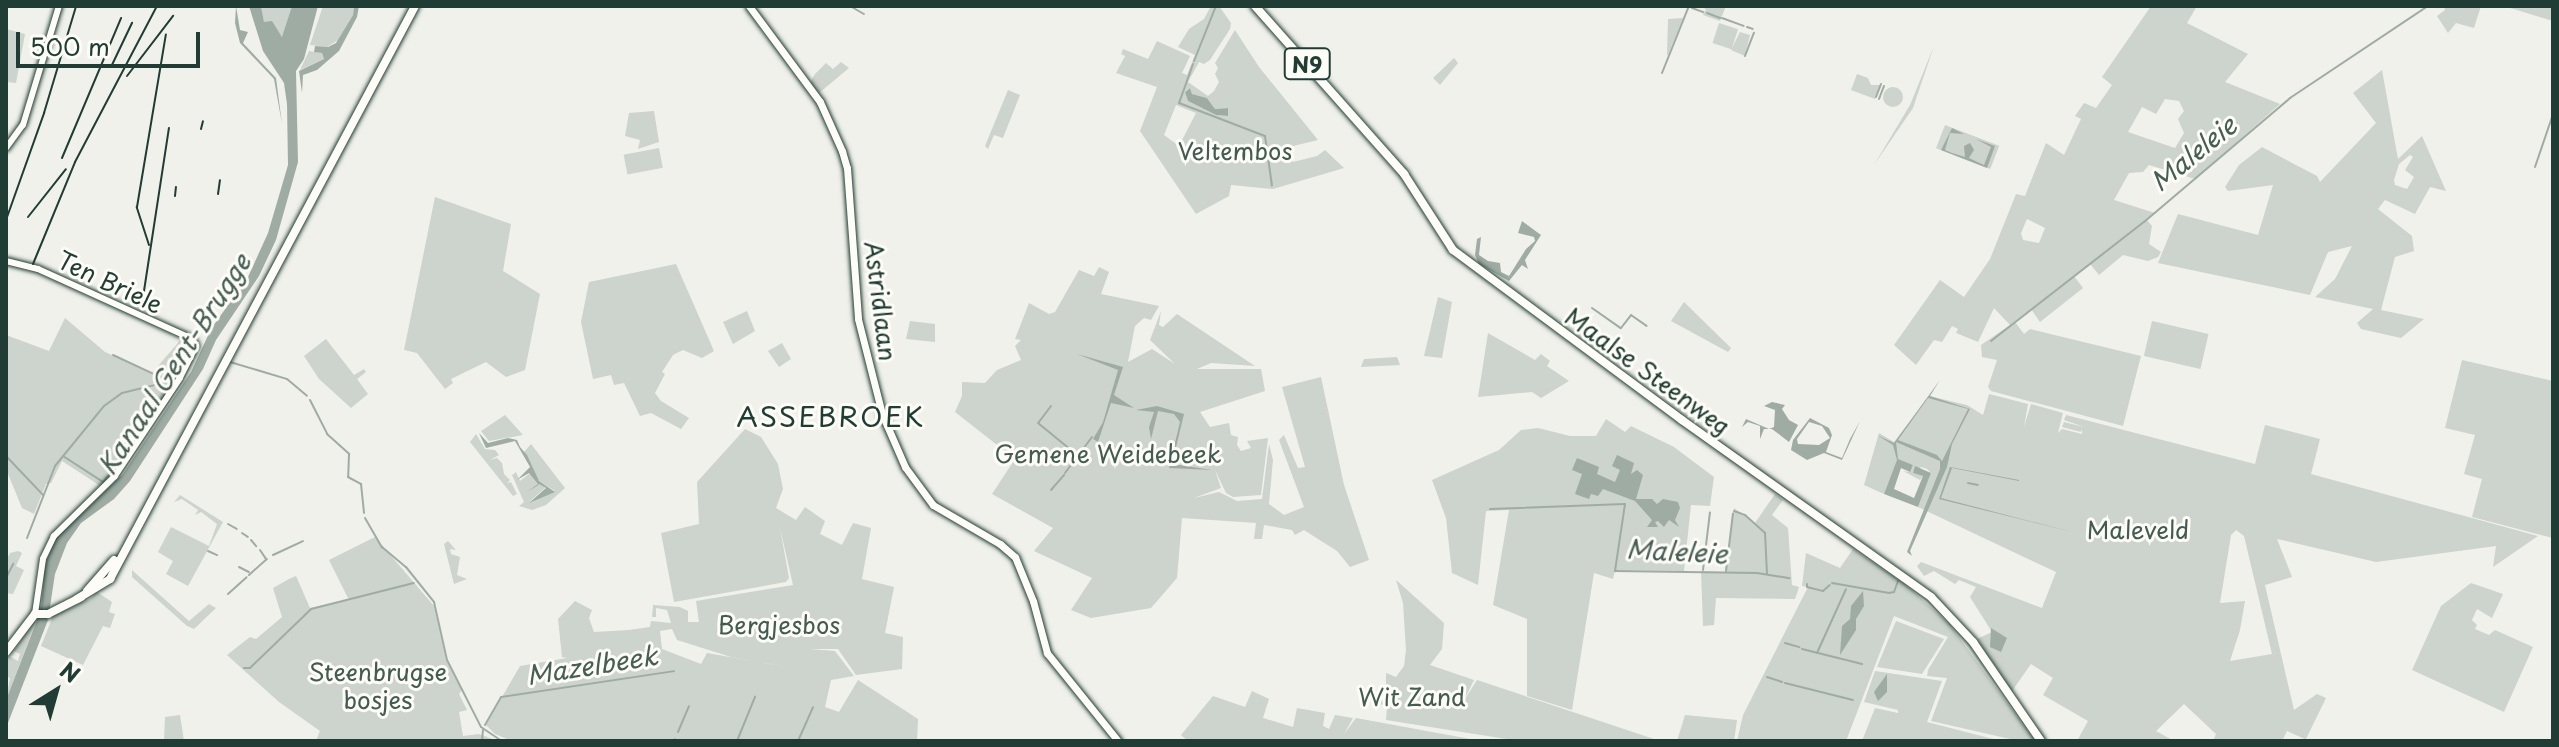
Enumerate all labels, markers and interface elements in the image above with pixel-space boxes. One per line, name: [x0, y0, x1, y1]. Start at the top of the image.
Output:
scale bar: [20, 16, 204, 66]
text: 500 m: [30, 28, 110, 64]
road number: N9: [1283, 46, 1331, 82]
water label: Maleleie: [2144, 109, 2242, 197]
park label: Veltembos: [1178, 137, 1292, 165]
street label: Astridlaan: [859, 239, 903, 363]
street label: Ten Briele: [52, 245, 168, 319]
water label: Kanaal Gent-Brugge: [90, 247, 258, 481]
street label: Maalse Steenweg: [1559, 301, 1737, 441]
district label: ASSEBROEK: [737, 399, 925, 433]
park label: Gemene Weidebeek: [994, 440, 1222, 468]
park label: Maleveld: [2087, 516, 2189, 544]
water label: Maleleie: [1626, 533, 1728, 569]
park label: Bergjesbos: [718, 611, 840, 639]
water label: Mazelbeek: [524, 639, 660, 691]
north arrow: [16, 651, 96, 731]
text: N: [54, 653, 88, 690]
park label: Steenbrugse bosjes: [309, 658, 447, 714]
park label: Wit Zand: [1358, 683, 1466, 711]

